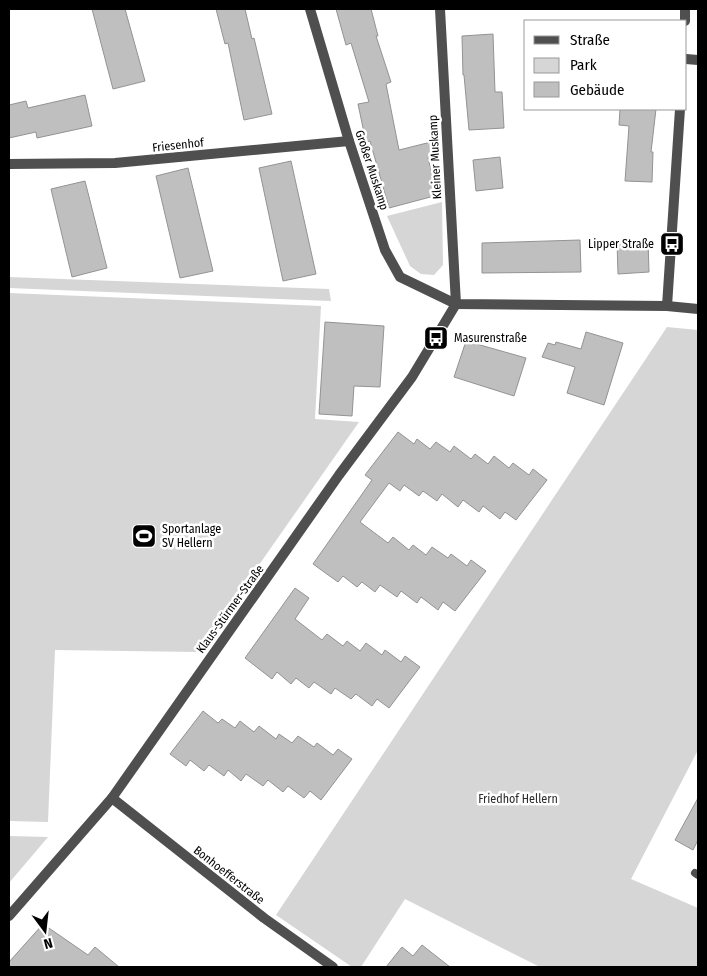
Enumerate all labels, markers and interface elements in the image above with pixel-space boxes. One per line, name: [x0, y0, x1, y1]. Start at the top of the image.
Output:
legend: [524, 20, 687, 110]
text: Straße: [570, 31, 610, 49]
text: Park: [570, 56, 597, 74]
text: Gebäude: [570, 81, 625, 99]
street label: Kleiner Muskamp: [426, 114, 444, 200]
street label: Großer Muskamp: [352, 128, 392, 212]
street label: Friesenhof: [152, 135, 206, 155]
bus stop icon: Lipper Straße: [659, 231, 685, 257]
place label: Lipper Straße: [588, 237, 654, 251]
bus stop icon: Masurenstraße: [423, 325, 449, 351]
place label: Masurenstraße: [454, 331, 527, 345]
place label: Sportanlage SV Hellern: [162, 522, 221, 550]
sports icon: Sportanlage SV Hellern: [131, 523, 157, 549]
street label: Klaus-Stürmer-Straße: [193, 562, 267, 656]
park label: Friedhof Hellern: [478, 792, 558, 806]
street label: Bonhoefferstraße: [191, 843, 267, 907]
north arrow: [20, 906, 70, 956]
text: N: [42, 934, 54, 952]

